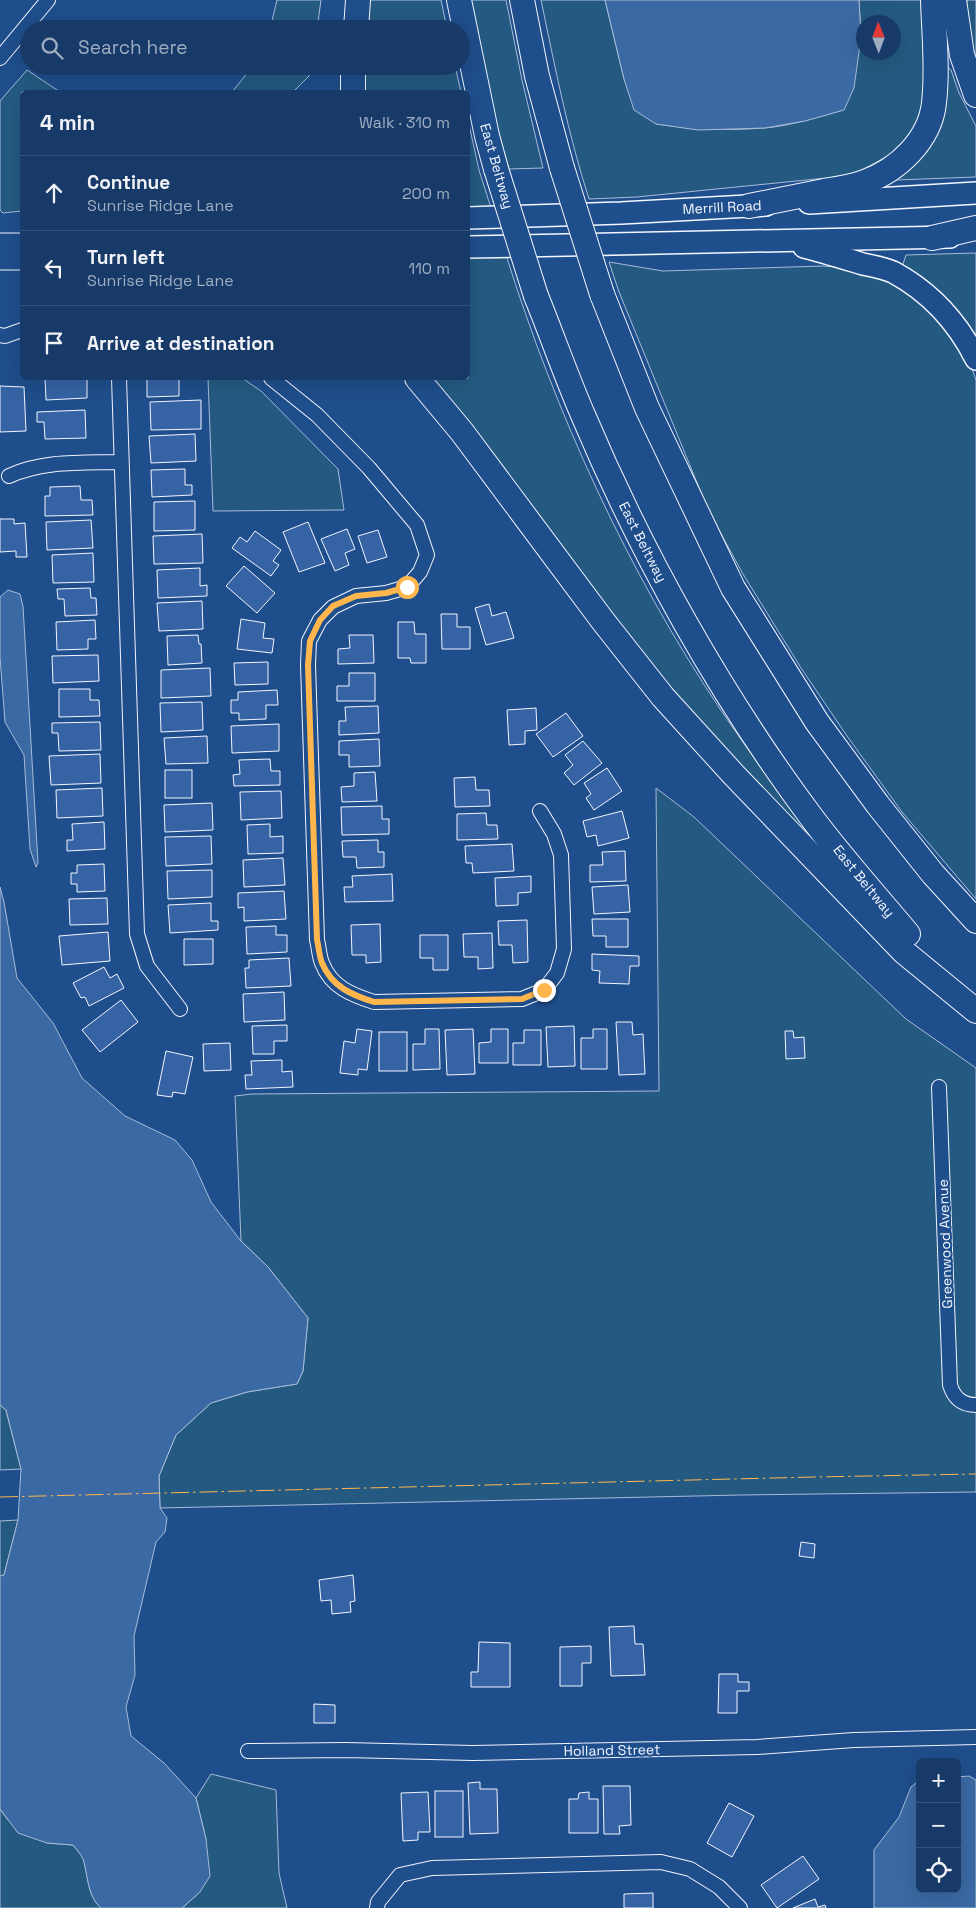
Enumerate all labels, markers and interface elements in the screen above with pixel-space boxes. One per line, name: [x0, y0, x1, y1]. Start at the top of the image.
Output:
north arrow: [856, 15, 901, 60]
search box: [20, 20, 470, 75]
icon: search: [38, 34, 66, 62]
text: Search here: [78, 35, 188, 60]
text: 4 min: [40, 109, 95, 136]
text: Walk · 310 m: [359, 112, 450, 133]
street label: East Beltway: [476, 121, 518, 211]
text: Continue: [87, 170, 170, 195]
icon: ahead: [40, 179, 68, 207]
text: 200 m: [402, 183, 450, 204]
text: Sunrise Ridge Lane: [87, 195, 234, 216]
street label: Merrill Road: [682, 196, 762, 218]
text: Turn left: [87, 245, 165, 270]
icon: left: [40, 254, 68, 282]
text: 110 m: [408, 258, 450, 279]
text: Sunrise Ridge Lane: [87, 270, 234, 291]
icon: arrive: [40, 329, 68, 357]
text: Arrive at destination: [87, 331, 275, 356]
street label: East Beltway: [615, 499, 671, 585]
route start: [396, 576, 419, 599]
street label: East Beltway: [829, 841, 899, 921]
route end: [533, 979, 556, 1002]
street label: Greenwood Avenue: [934, 1179, 956, 1309]
street label: Holland Street: [563, 1740, 661, 1760]
map controls: [916, 1758, 961, 1893]
button: +: [916, 1758, 961, 1803]
button: −: [916, 1803, 961, 1848]
button: locate: [916, 1848, 961, 1893]

